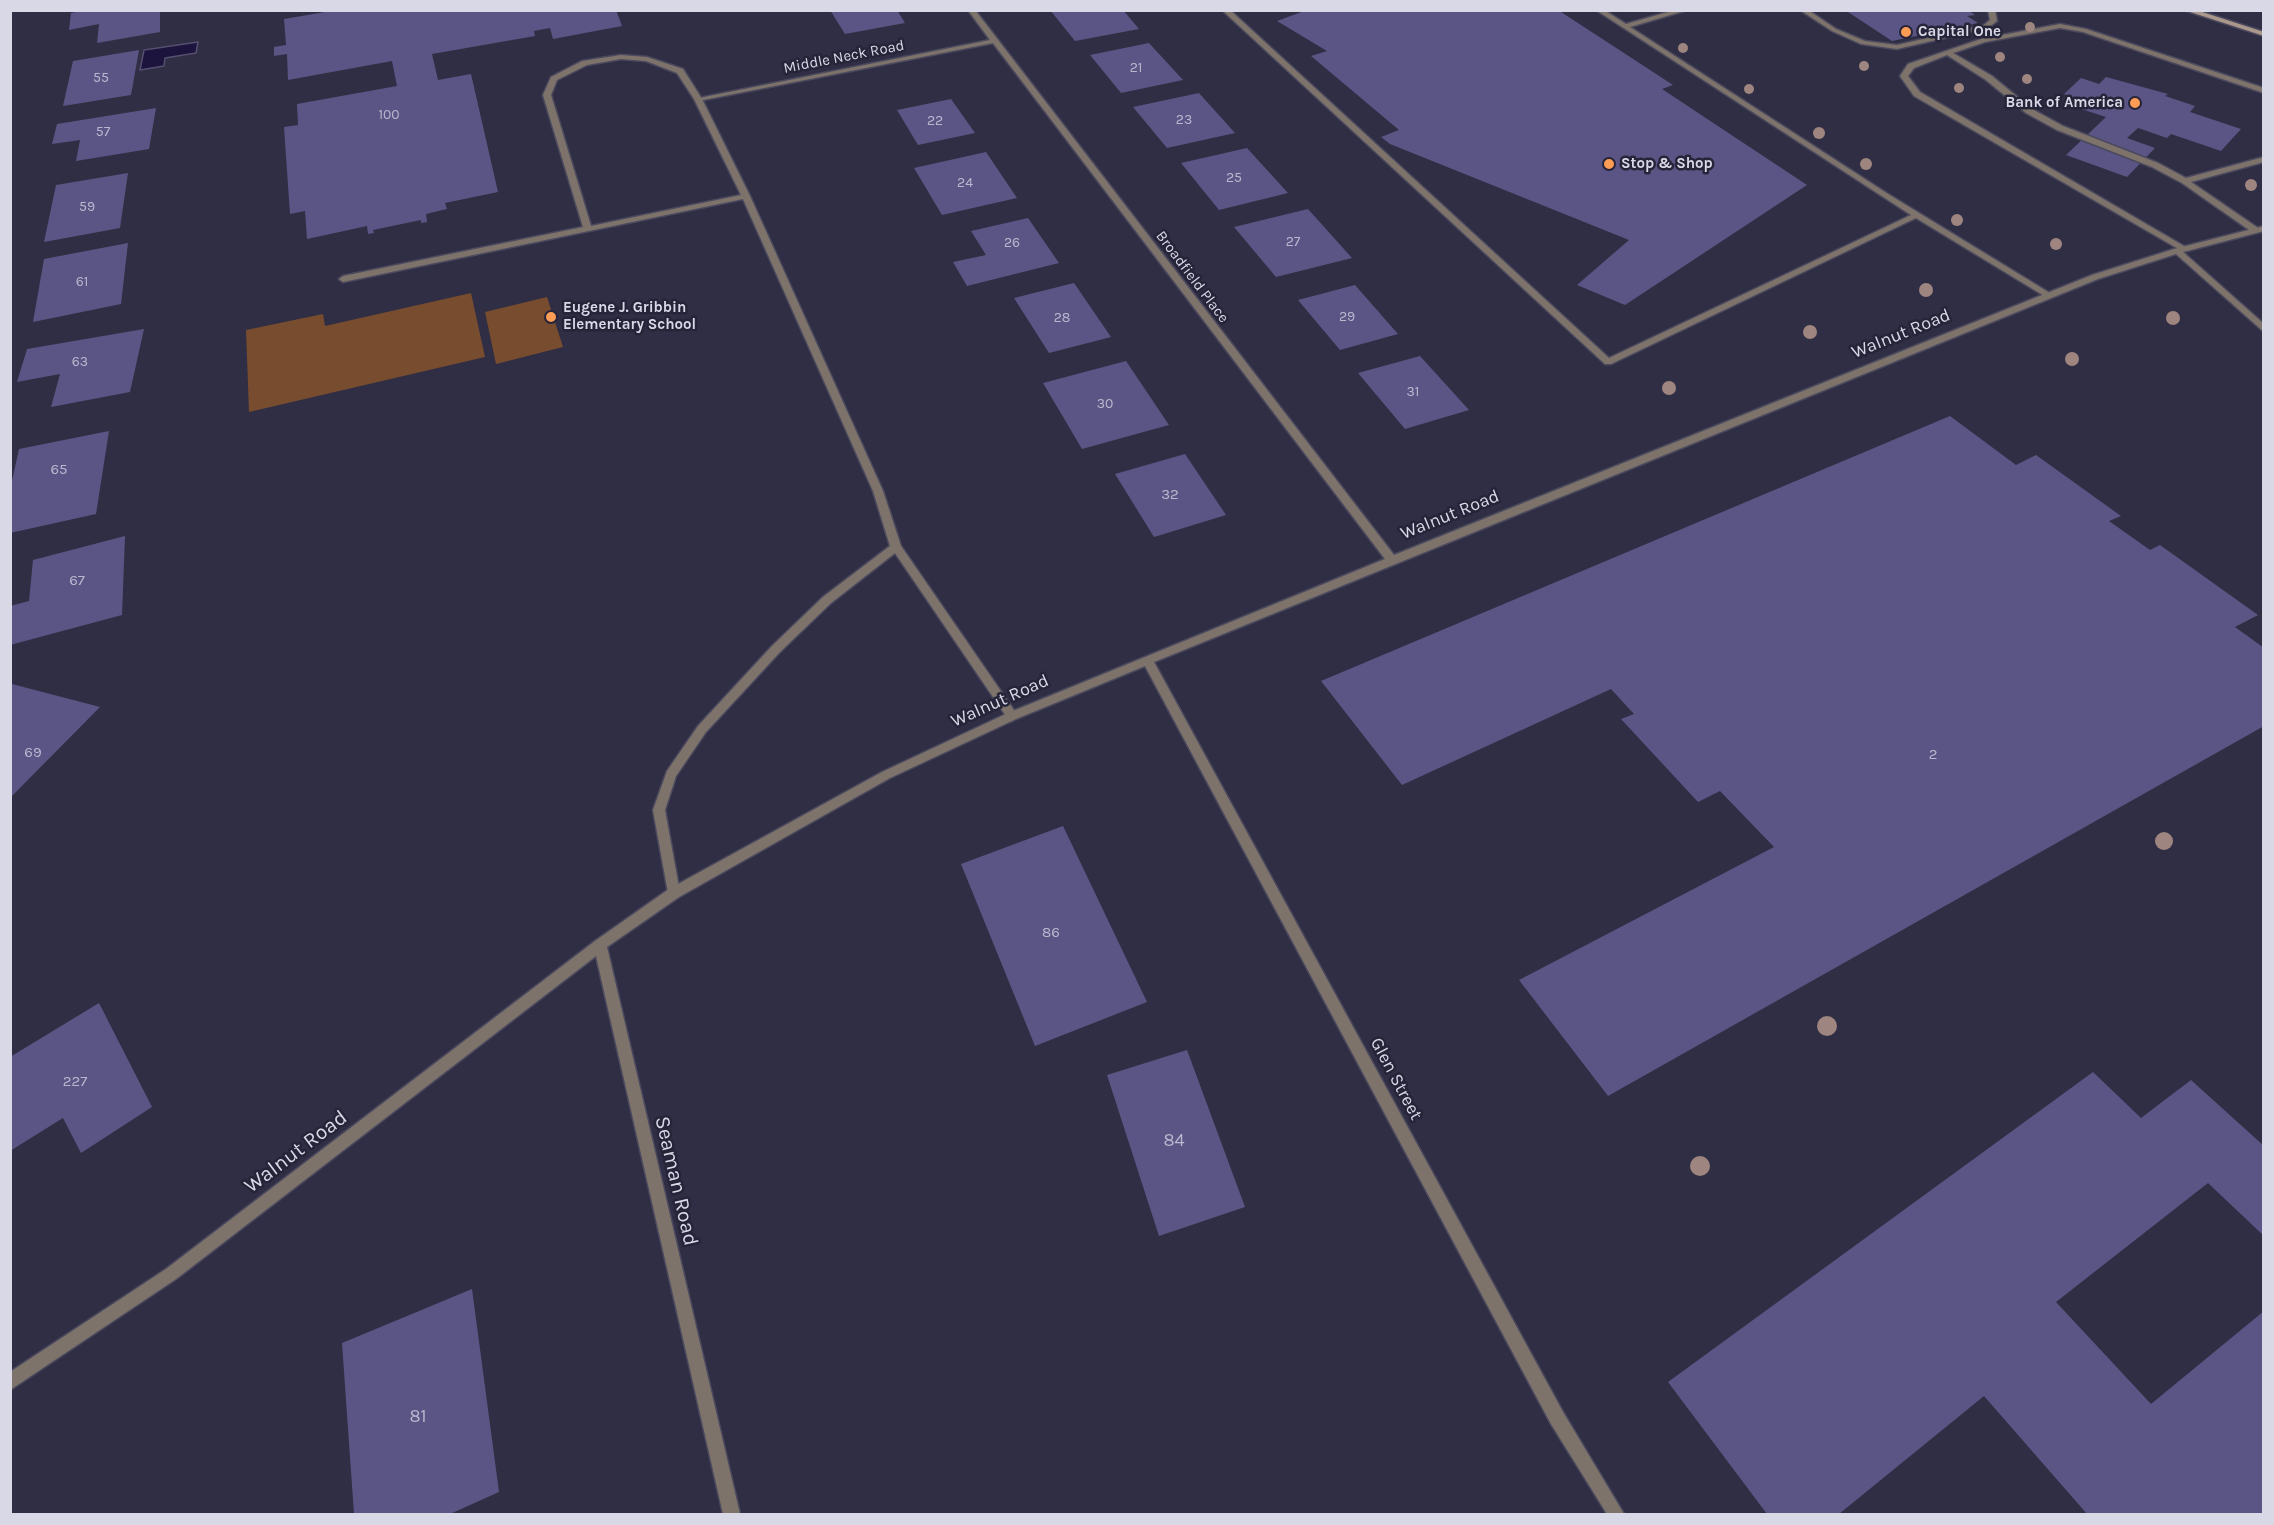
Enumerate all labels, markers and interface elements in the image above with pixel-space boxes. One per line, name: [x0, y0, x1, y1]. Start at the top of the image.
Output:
place label: Capital One: [1918, 23, 2001, 41]
marker: Capital One: [1899, 25, 1913, 39]
street label: Middle Neck Road: [782, 36, 906, 78]
house number: 21: [1130, 60, 1142, 76]
house number: 55: [93, 70, 109, 86]
place label: Bank of America: [2006, 94, 2123, 112]
marker: Bank of America: [2128, 96, 2142, 110]
house number: 100: [378, 107, 400, 123]
house number: 23: [1176, 112, 1192, 128]
house number: 22: [927, 113, 943, 129]
house number: 57: [96, 124, 110, 140]
place label: Stop & Shop: [1621, 155, 1713, 173]
marker: Stop & Shop: [1602, 157, 1616, 171]
house number: 25: [1226, 170, 1242, 186]
house number: 24: [957, 175, 973, 191]
house number: 59: [79, 199, 95, 215]
street label: Broadfield Place: [1152, 228, 1232, 326]
house number: 27: [1286, 234, 1300, 250]
house number: 26: [1004, 235, 1020, 251]
house number: 61: [76, 274, 88, 290]
place label: Eugene J. Gribbin Elementary School: [563, 299, 696, 334]
street label: Walnut Road: [1848, 304, 1954, 364]
house number: 29: [1339, 309, 1355, 325]
marker: Eugene J. Gribbin Elementary School: [544, 310, 558, 324]
house number: 28: [1054, 310, 1070, 326]
house number: 63: [72, 354, 88, 370]
house number: 31: [1407, 384, 1419, 400]
house number: 30: [1097, 396, 1113, 412]
house number: 65: [50, 461, 68, 479]
street label: Walnut Road: [1397, 485, 1503, 545]
house number: 32: [1161, 486, 1179, 504]
house number: 67: [69, 572, 85, 590]
street label: Walnut Road: [948, 670, 1052, 732]
house number: 69: [24, 744, 42, 762]
house number: 2: [1929, 746, 1937, 764]
house number: 86: [1042, 924, 1060, 942]
street label: Glen Street: [1365, 1034, 1427, 1124]
house number: 227: [63, 1073, 87, 1091]
street label: Walnut Road: [240, 1105, 352, 1199]
street label: Seaman Road: [649, 1114, 703, 1248]
house number: 84: [1163, 1130, 1185, 1152]
house number: 81: [409, 1406, 427, 1428]

